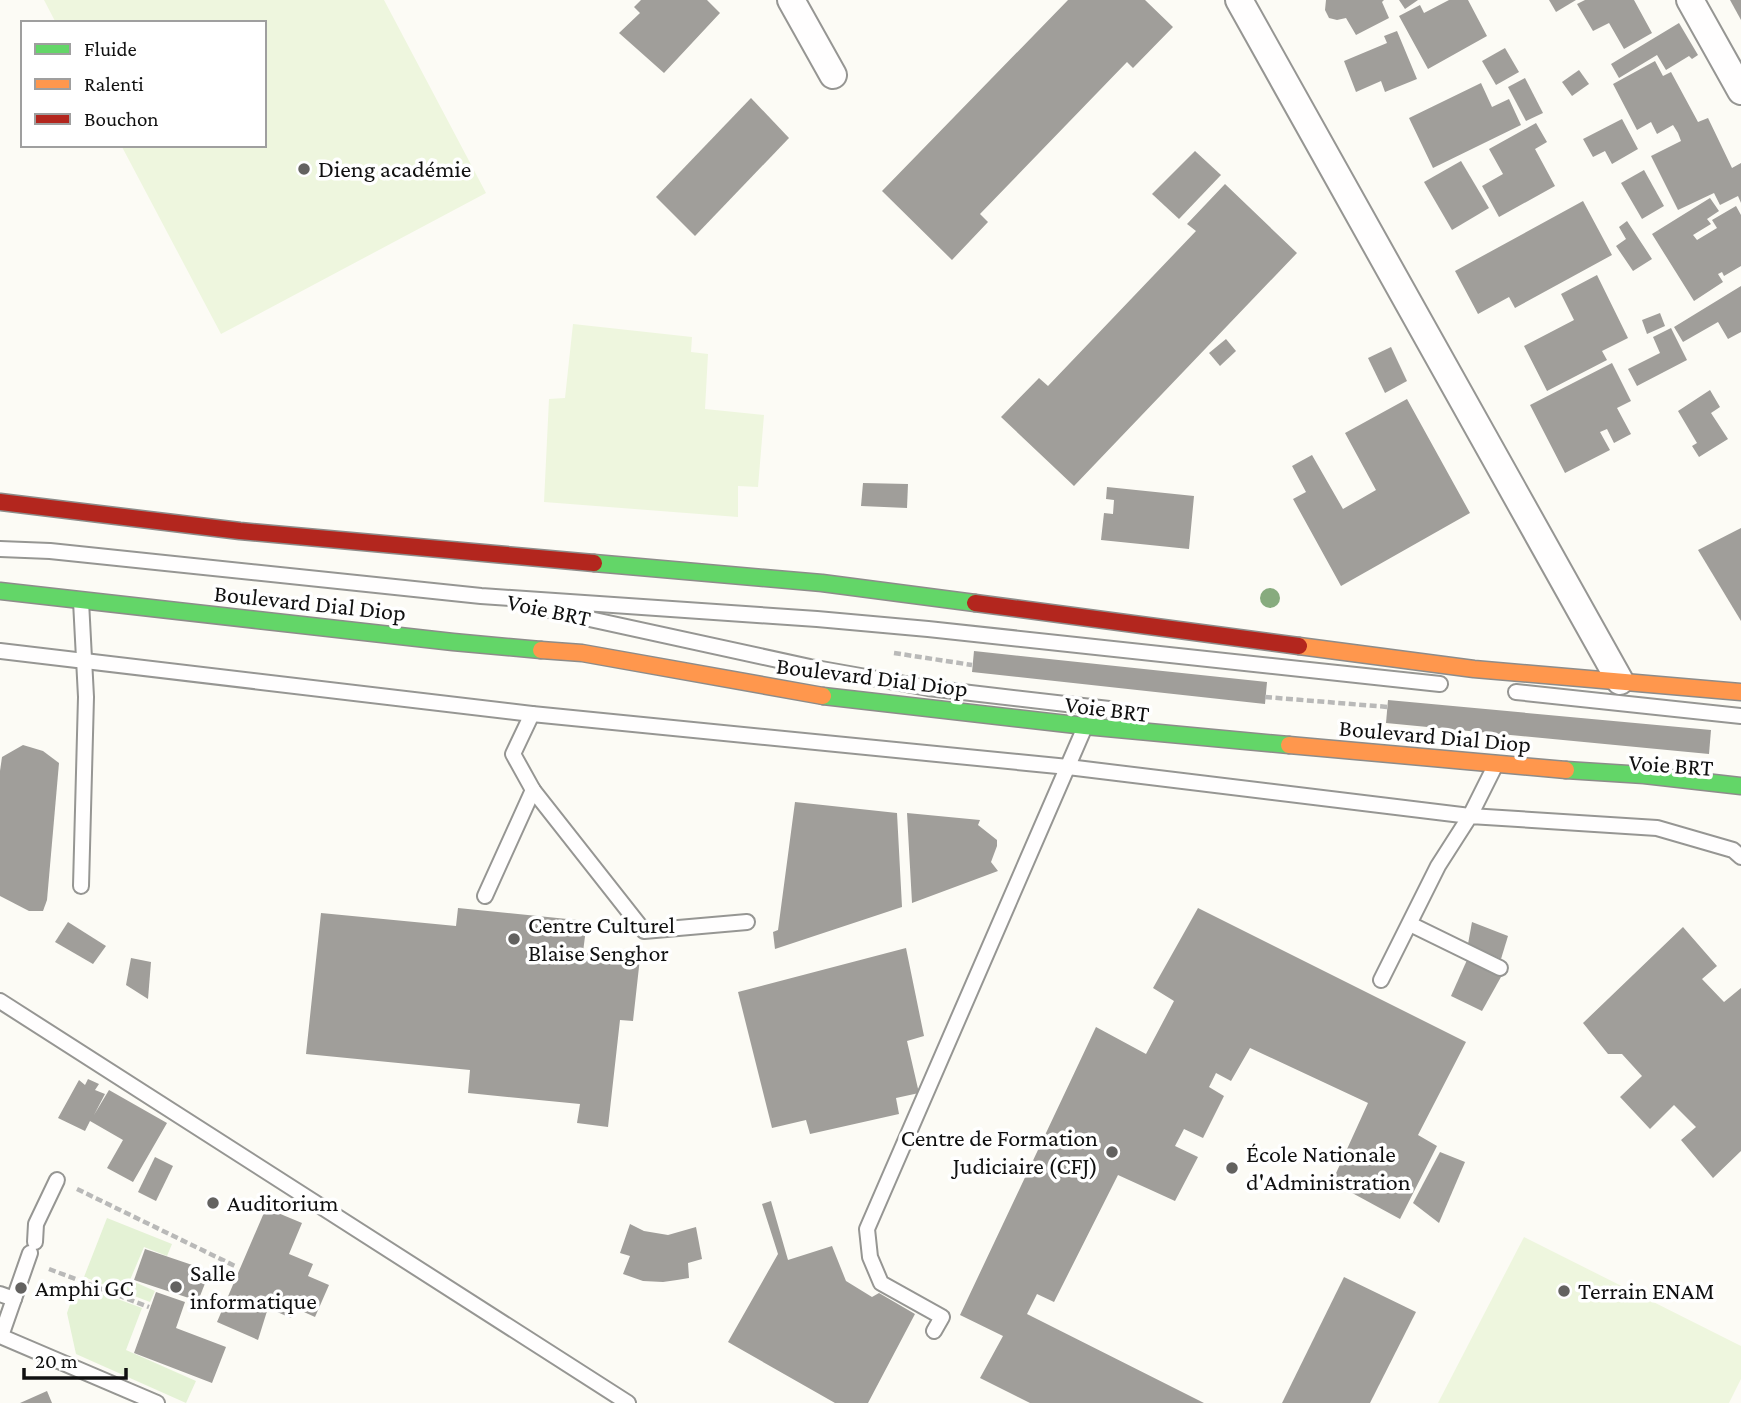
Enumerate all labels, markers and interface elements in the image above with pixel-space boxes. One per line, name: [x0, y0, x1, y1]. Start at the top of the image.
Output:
legend: [21, 21, 266, 147]
text: Fluide: [84, 37, 137, 61]
text: Ralenti: [84, 72, 144, 96]
text: Bouchon: [84, 107, 159, 131]
place label: Dieng académie: [318, 155, 471, 182]
marker: Dieng académie: [296, 161, 312, 177]
street label: Boulevard Dial Diop: [213, 579, 407, 626]
street label: Voie BRT: [505, 587, 593, 632]
street label: Boulevard Dial Diop: [775, 651, 969, 702]
street label: Voie BRT: [1063, 690, 1151, 727]
street label: Boulevard Dial Diop: [1338, 714, 1532, 757]
street label: Voie BRT: [1628, 748, 1714, 781]
place label: Centre Culturel Blaise Senghor: [528, 911, 675, 966]
marker: Centre Culturel Blaise Senghor: [506, 931, 522, 947]
place label: Centre de Formation Judiciaire (CFJ): [901, 1124, 1098, 1180]
place label: École Nationale d'Administration: [1246, 1140, 1411, 1195]
marker: Centre de Formation Judiciaire (CFJ): [1104, 1144, 1120, 1160]
marker: École Nationale d'Administration: [1224, 1160, 1240, 1176]
place label: Auditorium: [227, 1189, 339, 1216]
marker: Auditorium: [205, 1195, 221, 1211]
place label: Salle informatique: [190, 1259, 317, 1314]
place label: Amphi GC: [35, 1274, 134, 1301]
place label: Terrain ENAM: [1578, 1277, 1714, 1304]
marker: Salle informatique: [168, 1279, 184, 1295]
marker: Amphi GC: [13, 1280, 29, 1296]
marker: Terrain ENAM: [1556, 1283, 1572, 1299]
scale bar: [24, 1336, 126, 1380]
text: 20 m: [35, 1349, 78, 1373]

